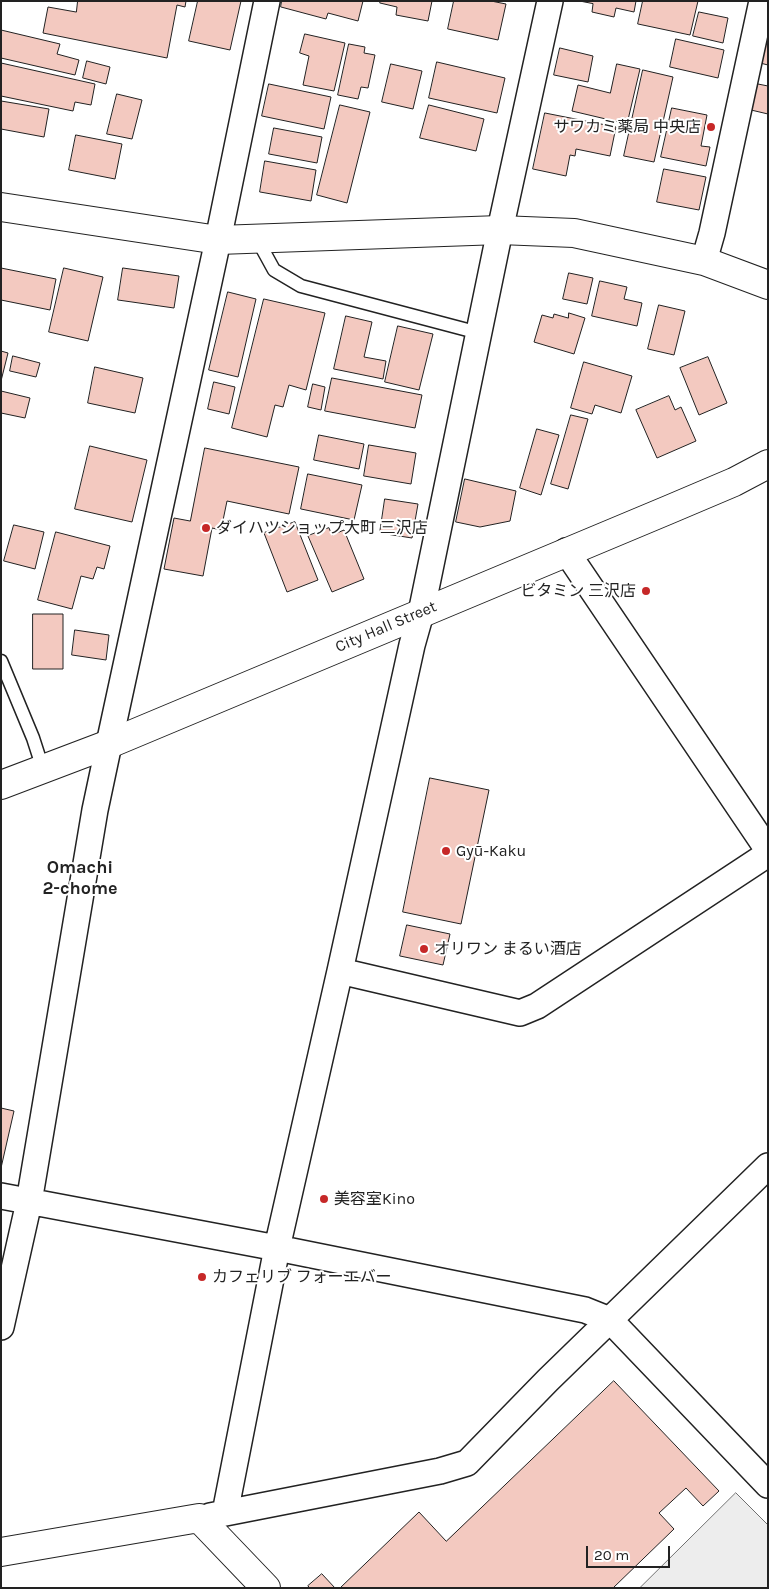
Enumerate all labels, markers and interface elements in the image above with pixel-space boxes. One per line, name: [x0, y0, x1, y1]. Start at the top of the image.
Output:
place label: サワカミ薬局 中央店: [553, 117, 701, 137]
marker: サワカミ薬局 中央店: [705, 121, 717, 133]
place label: ダイハツショップ大町 三沢店: [216, 518, 428, 538]
marker: ダイハツショップ大町 三沢店: [200, 522, 212, 534]
place label: ビタミン 三沢店: [520, 581, 636, 601]
marker: ビタミン 三沢店: [640, 585, 652, 597]
street label: City Hall Street: [333, 597, 439, 657]
place label: Gyū-Kaku: [456, 841, 526, 861]
marker: Gyū-Kaku: [440, 845, 452, 857]
district label: Omachi 2-chome: [42, 857, 118, 900]
place label: オリワン まるい酒店: [434, 939, 582, 959]
marker: オリワン まるい酒店: [418, 943, 430, 955]
place label: 美容室Kino: [334, 1189, 415, 1209]
marker: 美容室Kino: [318, 1193, 330, 1205]
place label: カフェリブ フォーエバー: [212, 1267, 392, 1287]
marker: カフェリブ フォーエバー: [196, 1271, 208, 1283]
scale bar: [589, 1536, 673, 1568]
text: 20 m: [594, 1546, 629, 1564]

